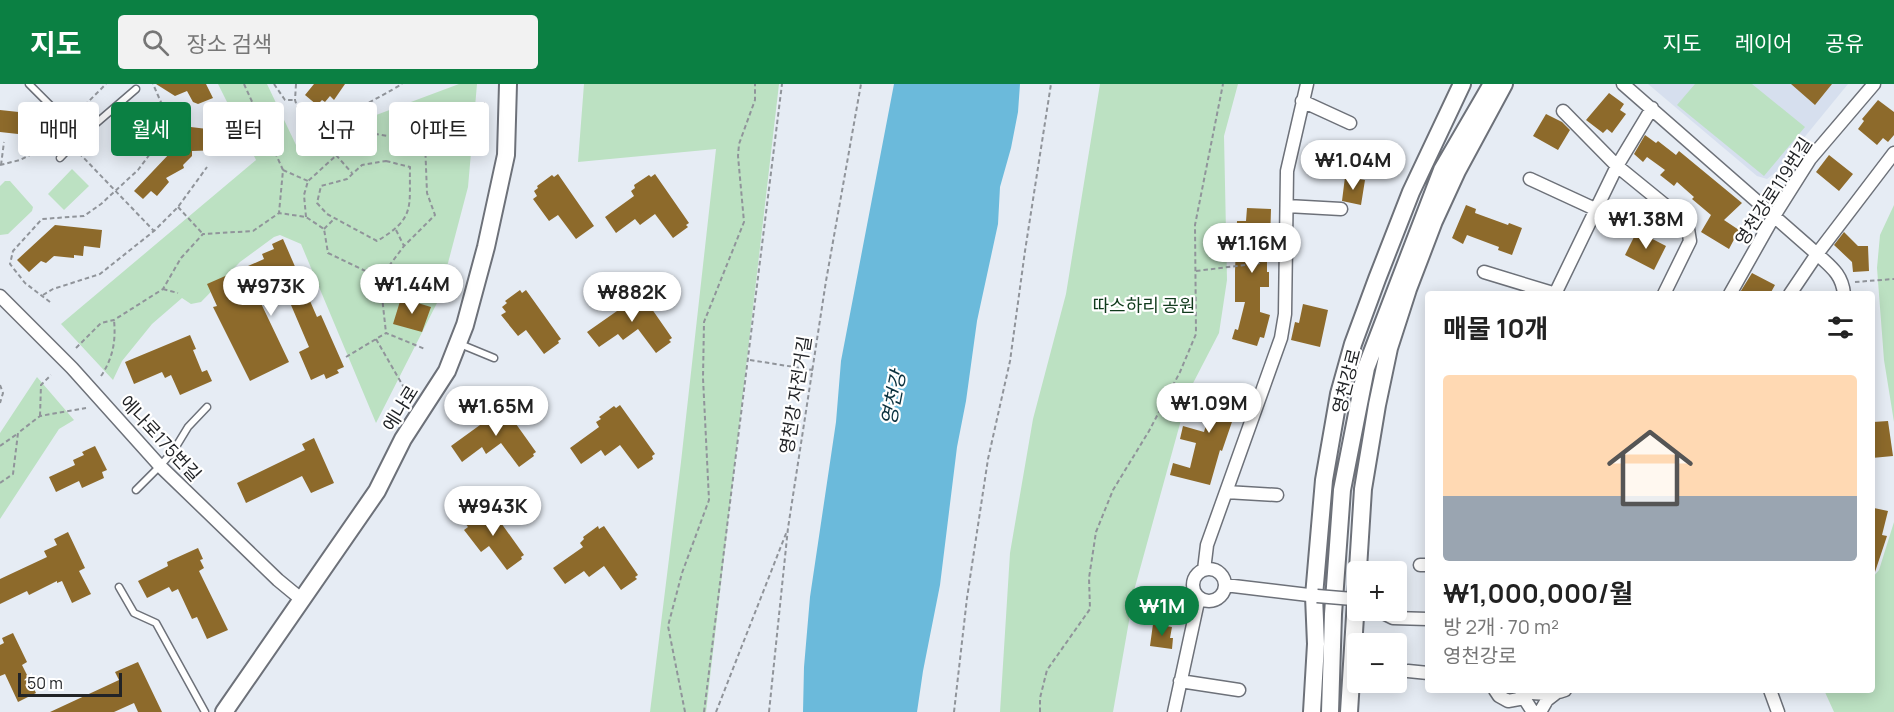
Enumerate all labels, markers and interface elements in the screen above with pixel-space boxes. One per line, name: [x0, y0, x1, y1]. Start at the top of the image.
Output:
search box: [118, 15, 538, 69]
text: 지도: [30, 24, 82, 62]
icon: search: [139, 26, 172, 59]
text: 장소 검색: [187, 29, 272, 59]
text: 지도: [1663, 29, 1701, 57]
text: 레이어: [1734, 29, 1792, 57]
text: 공유: [1825, 29, 1864, 57]
chip: 매매: [18, 102, 99, 156]
chip: 월세: [111, 102, 191, 156]
chip: 필터: [203, 102, 284, 156]
chip: 신규: [296, 102, 377, 156]
chip: 아파트: [389, 102, 489, 156]
street label: 영천강로119번길: [1729, 132, 1817, 250]
pin: ₩1.04M: [1304, 140, 1402, 191]
text: ₩1.04M: [1315, 146, 1391, 173]
pin: ₩1.38M: [1597, 199, 1695, 250]
text: ₩1.38M: [1608, 205, 1684, 232]
pin: ₩1.16M: [1203, 223, 1301, 274]
text: ₩1.16M: [1217, 229, 1287, 256]
pin: ₩1.44M: [363, 264, 461, 315]
pin: ₩973K: [229, 266, 313, 317]
text: ₩1.44M: [374, 270, 450, 297]
text: ₩973K: [237, 272, 305, 299]
pin: ₩882K: [590, 272, 674, 323]
text: ₩882K: [597, 278, 667, 305]
park label: 따스하리 공원: [1093, 293, 1195, 317]
text: 매물 10개: [1443, 310, 1548, 346]
icon: filters: [1824, 311, 1857, 344]
street label: 영천강 자전거길: [774, 334, 816, 456]
street label: 영천강로: [1326, 346, 1366, 416]
water label: 영천강: [874, 366, 912, 428]
street label: 에나로: [377, 381, 423, 435]
pin: ₩1.09M: [1160, 383, 1258, 434]
pin: ₩1.65M: [447, 386, 545, 437]
text: ₩1.09M: [1171, 389, 1247, 416]
street label: 에나로175번길: [115, 390, 207, 486]
text: ₩1.65M: [458, 392, 534, 419]
icon: home: [1596, 414, 1704, 522]
pin: ₩943K: [451, 486, 535, 537]
text: ₩943K: [458, 492, 528, 519]
map controls: [1347, 561, 1407, 693]
button: +: [1347, 561, 1407, 621]
text: ₩1,000,000/월: [1443, 575, 1633, 611]
pin: ₩1M: [1133, 586, 1191, 637]
text: ₩1M: [1139, 592, 1185, 619]
text: 방 2개 · 70 m²: [1443, 613, 1559, 640]
button: −: [1347, 633, 1407, 693]
text: 영천강로: [1443, 642, 1517, 669]
scale bar: [18, 670, 122, 698]
text: 50 m: [27, 672, 63, 694]

